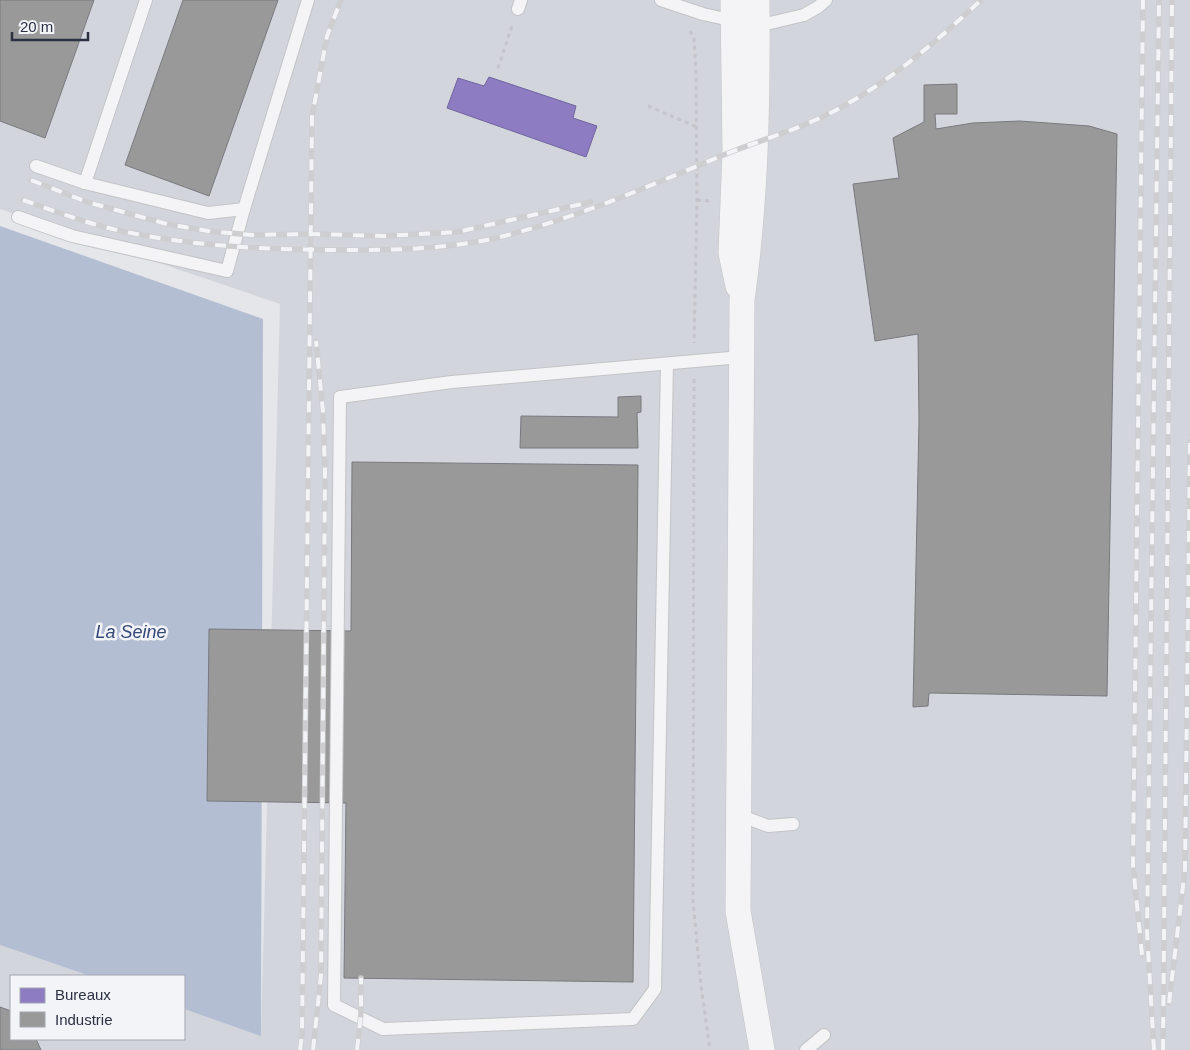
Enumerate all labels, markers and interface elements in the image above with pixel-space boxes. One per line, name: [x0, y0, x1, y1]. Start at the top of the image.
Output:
scale bar: [12, 10, 89, 42]
text: 20 m: [20, 18, 53, 35]
water label: La Seine: [95, 622, 167, 642]
legend: [10, 975, 185, 1040]
text: Bureaux: [55, 986, 111, 1003]
text: Industrie: [55, 1011, 113, 1028]

